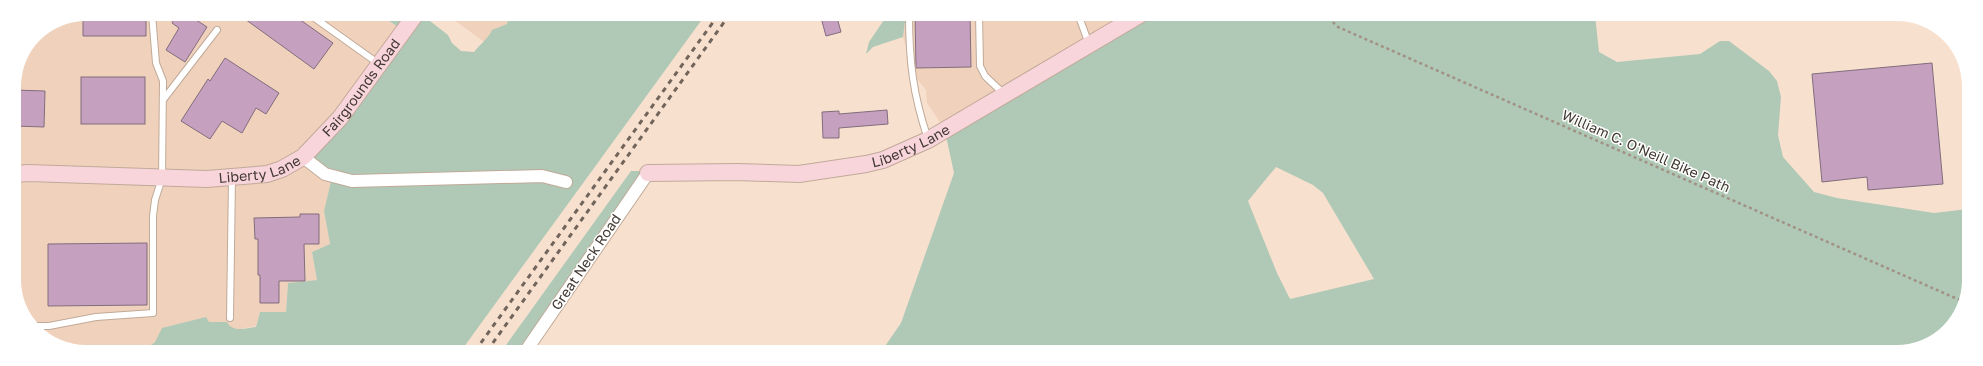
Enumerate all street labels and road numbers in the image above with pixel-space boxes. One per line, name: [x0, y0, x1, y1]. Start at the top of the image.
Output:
street label: Fairgrounds Road: [318, 35, 403, 140]
street label: William C. O'Neill Bike Path: [1559, 106, 1733, 195]
street label: Liberty Lane: [870, 120, 952, 170]
street label: Liberty Lane: [218, 151, 303, 186]
street label: Great Neck Road: [547, 210, 624, 313]

